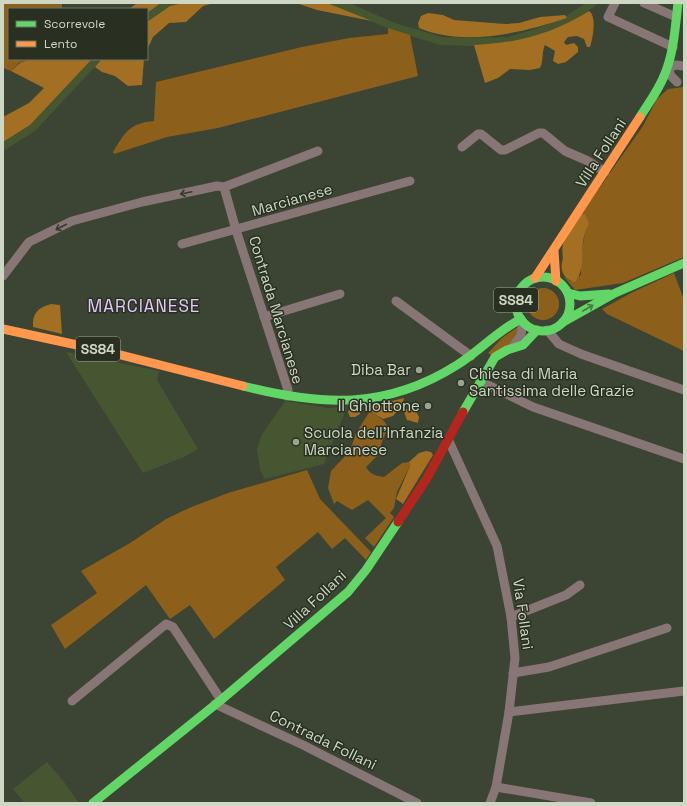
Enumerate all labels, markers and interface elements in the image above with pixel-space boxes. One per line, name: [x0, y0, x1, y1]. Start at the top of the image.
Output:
legend: [8, 8, 148, 60]
text: Scorrevole: [44, 16, 105, 32]
text: Lento: [44, 36, 78, 52]
street label: Villa Follani: [571, 114, 630, 191]
street label: Marcianese: [249, 179, 335, 220]
one-way arrow: [180, 189, 193, 197]
one-way arrow: [55, 223, 67, 231]
street label: Contrada Marcianese: [245, 234, 308, 386]
road number: SS84: [494, 288, 538, 312]
district label: MARCIANESE: [88, 295, 200, 317]
one-way arrow: [582, 303, 594, 311]
road number: SS84: [76, 337, 120, 361]
place label: Diba Bar: [351, 360, 411, 379]
place label: Chiesa di Maria Santissima delle Grazie: [469, 364, 634, 400]
marker: Diba Bar: [414, 365, 424, 375]
marker: Chiesa di Maria Santissima delle Grazie: [456, 378, 466, 388]
place label: Il Ghiottone: [338, 396, 420, 415]
marker: Il Ghiottone: [423, 401, 433, 411]
place label: Scuola dell'Infanzia Marcianese: [304, 423, 444, 459]
marker: Scuola dell'Infanzia Marcianese: [291, 437, 301, 447]
street label: Villa Follani: [279, 566, 350, 633]
street label: Via Follani: [509, 577, 538, 651]
street label: Contrada Follani: [267, 705, 380, 774]

